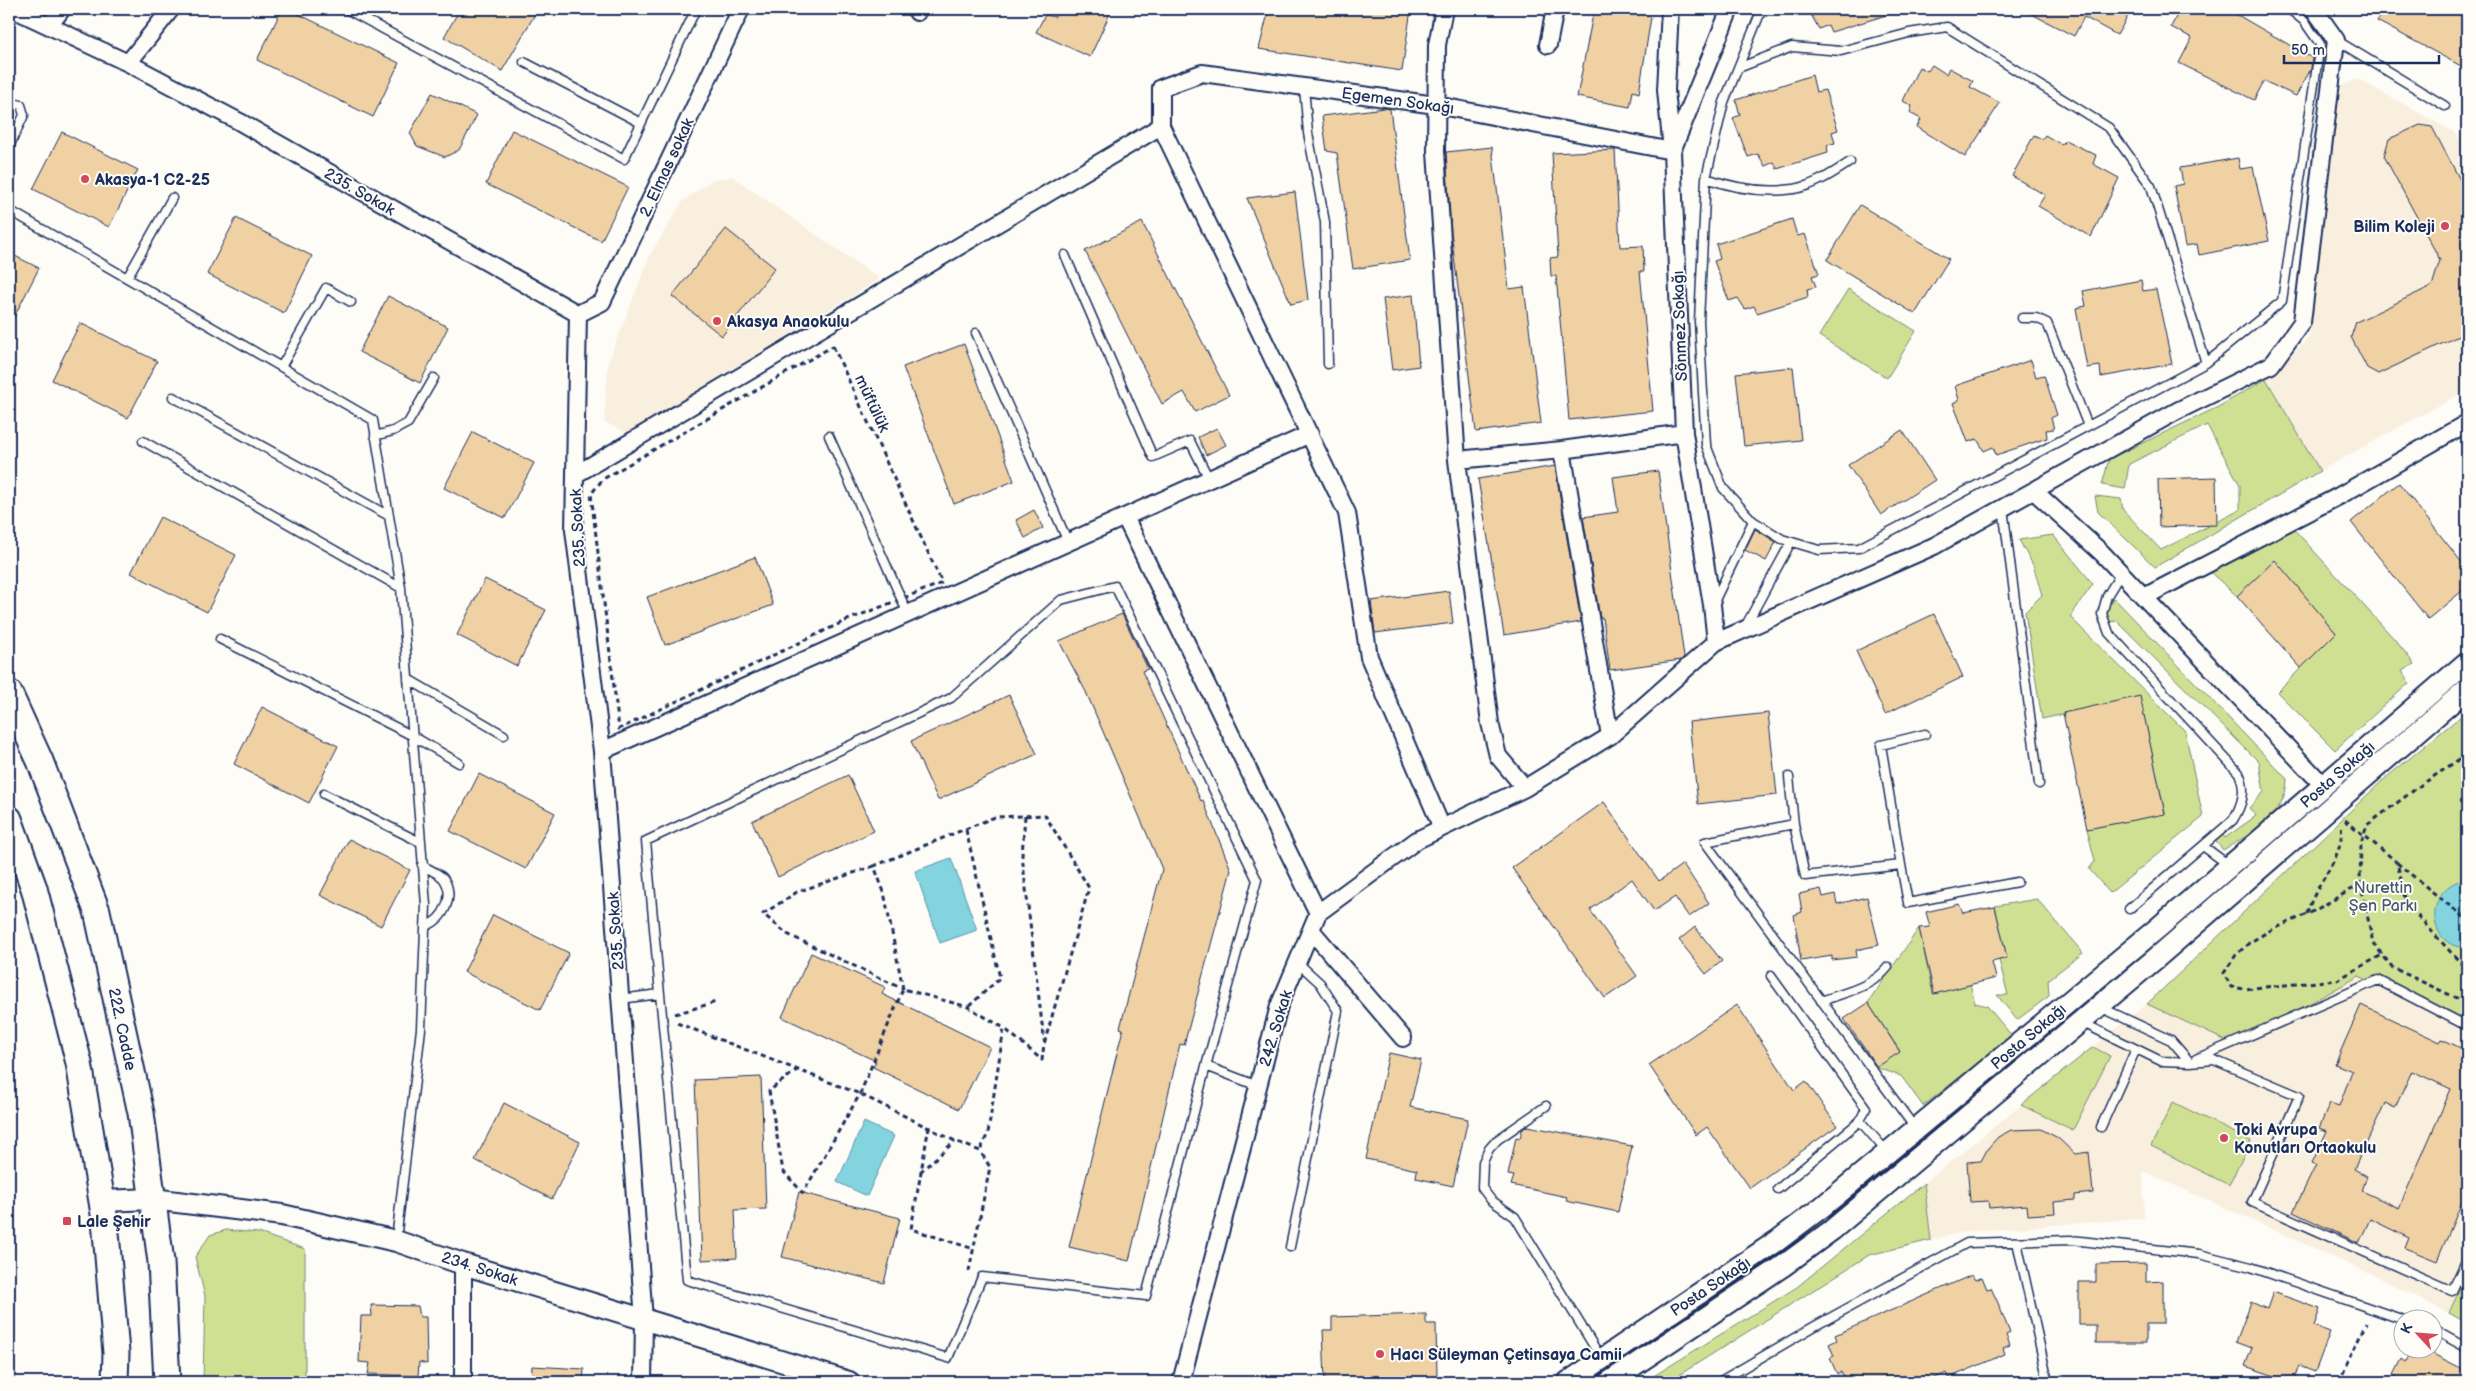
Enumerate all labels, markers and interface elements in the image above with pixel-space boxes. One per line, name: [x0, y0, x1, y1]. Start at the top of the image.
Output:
scale bar: [2284, 32, 2438, 64]
text: 50 m: [2291, 41, 2325, 60]
street label: Egemen Sokağı: [1340, 84, 1455, 119]
street label: 2. Elmas sokak: [636, 115, 699, 220]
street label: 235. Sokak: [321, 164, 398, 220]
place label: Akasya-1 C2-25: [94, 171, 210, 190]
marker: Akasya-1 C2-25: [79, 173, 91, 185]
place label: Bilim Koleji: [2353, 218, 2435, 237]
marker: Bilim Koleji: [2439, 220, 2451, 232]
street label: Sönmez Sokağı: [1669, 270, 1692, 381]
place label: Akasya Anaokulu: [726, 313, 849, 332]
marker: Akasya Anaokulu: [711, 315, 723, 327]
street label: müftülük: [850, 372, 893, 436]
street label: 235. Sokak: [567, 488, 590, 568]
street label: Posta Sokağı: [2297, 738, 2379, 813]
park label: Nurettin Şen Parkı: [2349, 879, 2417, 916]
street label: 235. Sokak: [604, 891, 629, 971]
street label: 222. Cadde: [104, 986, 140, 1073]
street label: 242. Sokak: [1256, 988, 1297, 1069]
street label: Posta Sokağı: [1987, 1000, 2070, 1074]
place label: Toki Avrupa Konutları Ortaokulu: [2234, 1121, 2376, 1158]
marker: Toki Avrupa Konutları Ortaokulu: [2218, 1132, 2230, 1144]
place label: Lale Şehir: [77, 1213, 151, 1232]
marker: Lale Şehir: [61, 1215, 73, 1227]
street label: 234. Sokak: [439, 1248, 520, 1291]
street label: Posta Sokağı: [1667, 1254, 1754, 1321]
north arrow: [2394, 1308, 2444, 1358]
text: K: [2397, 1320, 2417, 1337]
place label: Hacı Süleyman Çetinsaya Camii: [1390, 1346, 1622, 1365]
marker: Hacı Süleyman Çetinsaya Camii: [1374, 1348, 1386, 1360]

